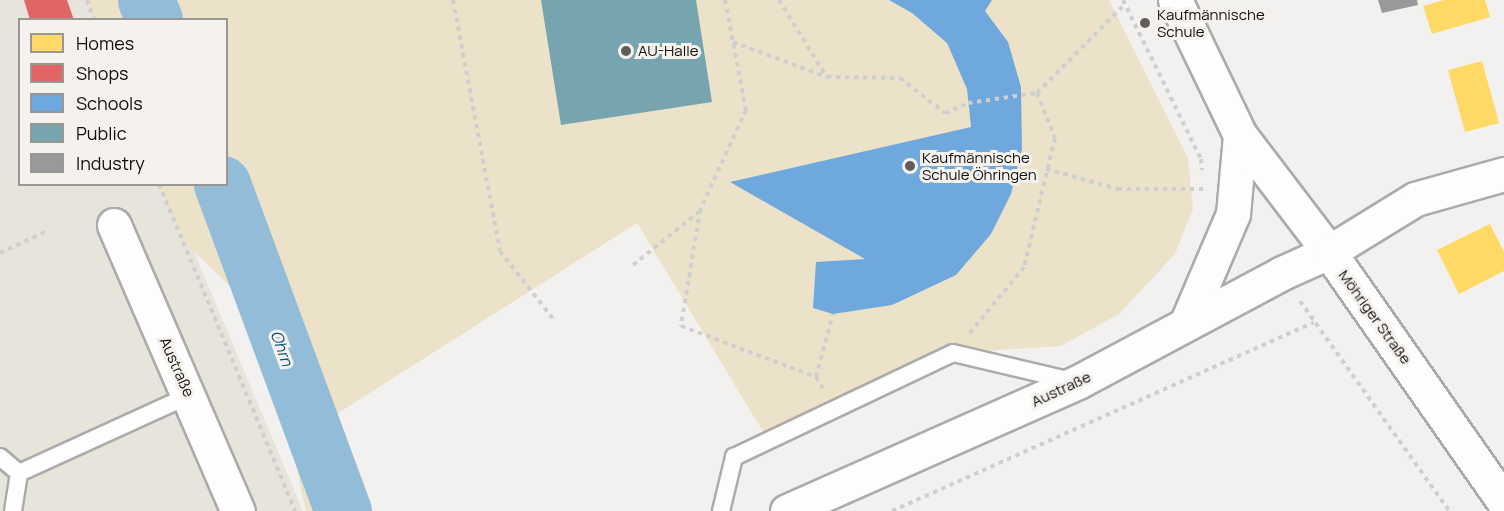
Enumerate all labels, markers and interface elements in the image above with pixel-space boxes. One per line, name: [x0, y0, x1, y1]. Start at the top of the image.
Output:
place label: Kaufmännische Schule: [1157, 5, 1265, 40]
marker: Kaufmännische Schule: [1138, 16, 1152, 30]
legend: [18, 18, 228, 186]
text: Homes: [76, 31, 134, 55]
place label: AU-Halle: [638, 42, 698, 60]
marker: AU-Halle: [619, 44, 633, 58]
text: Shops: [76, 61, 128, 85]
text: Schools: [76, 91, 143, 115]
text: Public: [76, 121, 127, 145]
place label: Kaufmännische Schule Öhringen: [922, 148, 1037, 183]
text: Industry: [76, 151, 145, 175]
marker: Kaufmännische Schule Öhringen: [903, 159, 917, 173]
street label: Möhriger Straße: [1335, 266, 1415, 368]
water label: Ohrn: [267, 328, 297, 368]
street label: Austraße: [156, 334, 198, 400]
street label: Austraße: [1028, 367, 1094, 411]

